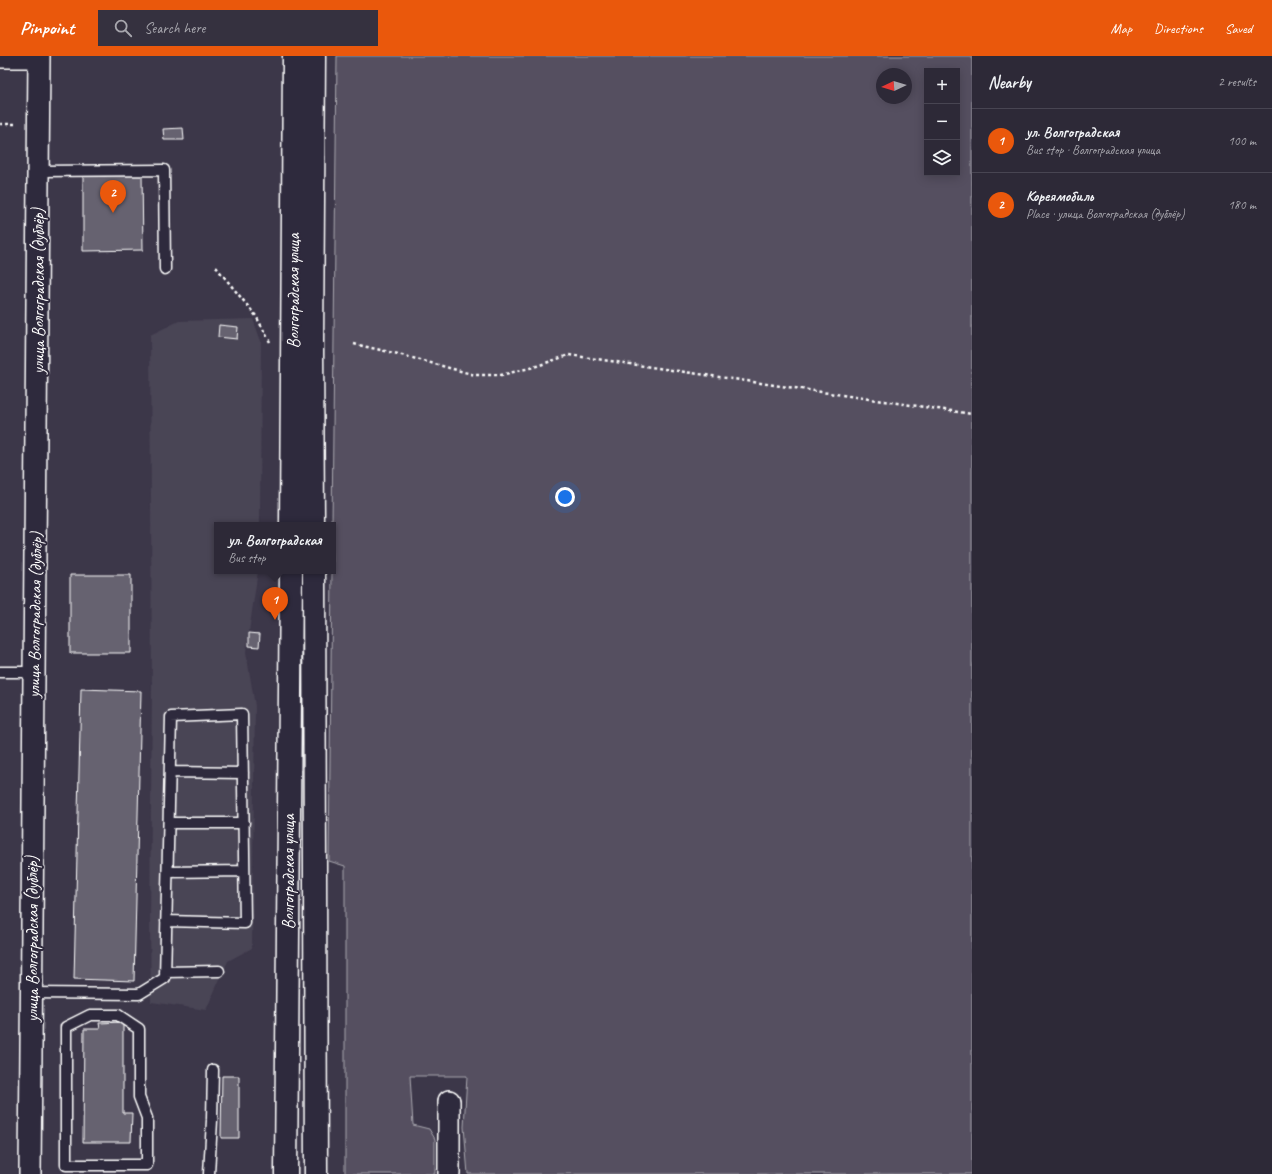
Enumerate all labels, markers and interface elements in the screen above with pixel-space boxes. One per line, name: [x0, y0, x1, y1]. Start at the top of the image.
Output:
search box: [98, 10, 378, 46]
text: Pinpoint: [20, 16, 74, 40]
icon: search: [112, 17, 134, 39]
text: Search here: [144, 19, 205, 38]
text: Map: [1111, 20, 1132, 37]
text: Directions: [1154, 20, 1203, 37]
text: Saved: [1225, 20, 1252, 37]
north arrow: [876, 68, 912, 104]
map controls: [924, 68, 960, 176]
button: +: [924, 68, 960, 104]
text: Nearby: [988, 72, 1031, 93]
text: 2 results: [1218, 74, 1256, 90]
button: −: [924, 104, 960, 140]
text: ул. Волгоградская: [1026, 123, 1119, 142]
text: 1: [998, 133, 1004, 149]
text: 100 m: [1228, 133, 1256, 149]
button: layers: [924, 140, 960, 176]
text: Bus stop · Волгоградская улица: [1026, 142, 1160, 158]
pin: 2: [100, 180, 126, 213]
text: Кореямобиль: [1026, 187, 1093, 206]
text: 2: [998, 197, 1004, 213]
text: 180 m: [1228, 197, 1256, 213]
text: Place · улица Волгоградская (дублёр): [1026, 206, 1184, 222]
street label: улица Волгоградская (дублёр): [28, 207, 49, 375]
street label: Волгоградская улица: [283, 232, 304, 348]
your location: [555, 487, 575, 507]
popup: [214, 522, 336, 574]
street label: улица Волгоградская (дублёр): [23, 530, 47, 699]
text: ул. Волгоградская: [228, 531, 322, 550]
text: Bus stop: [228, 550, 266, 566]
pin: 1: [262, 587, 288, 620]
street label: Волгоградская улица: [278, 813, 299, 929]
street label: улица Волгоградская (дублёр): [22, 855, 43, 1023]

